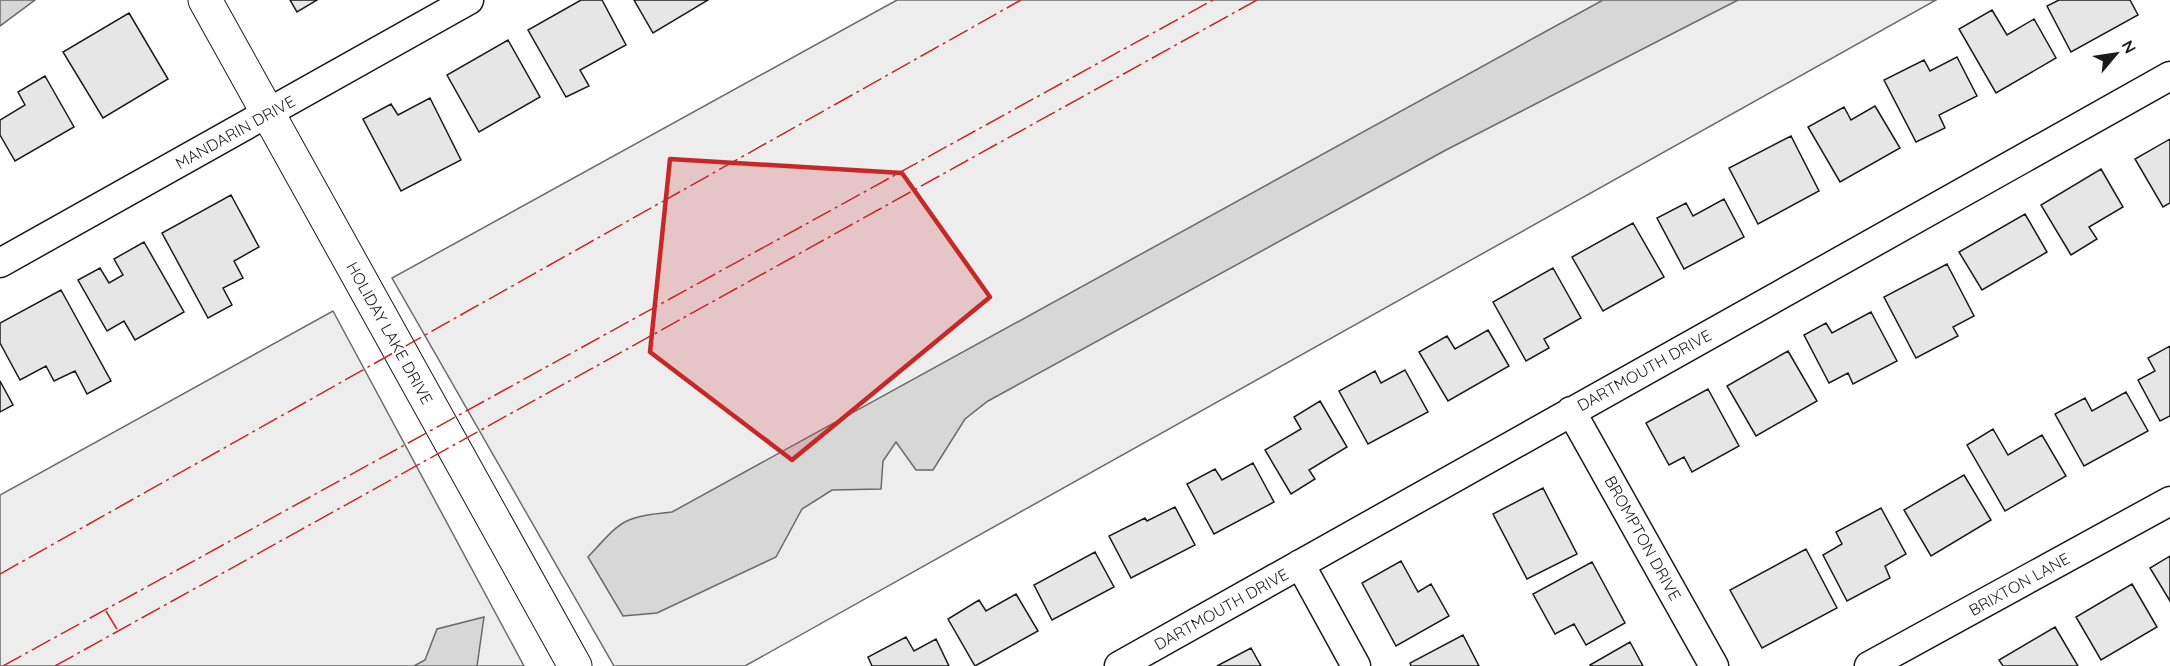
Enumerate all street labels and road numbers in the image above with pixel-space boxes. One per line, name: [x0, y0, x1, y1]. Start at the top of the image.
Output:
street label: MANDARIN DRIVE: [172, 91, 298, 173]
street label: HOLIDAY LAKE DRIVE: [343, 258, 437, 408]
street label: DARTMOUTH DRIVE: [1573, 325, 1715, 415]
street label: BROMPTON DRIVE: [1600, 472, 1686, 604]
street label: BRIXTON LANE: [1965, 548, 2073, 620]
street label: DARTMOUTH DRIVE: [1150, 564, 1292, 654]

